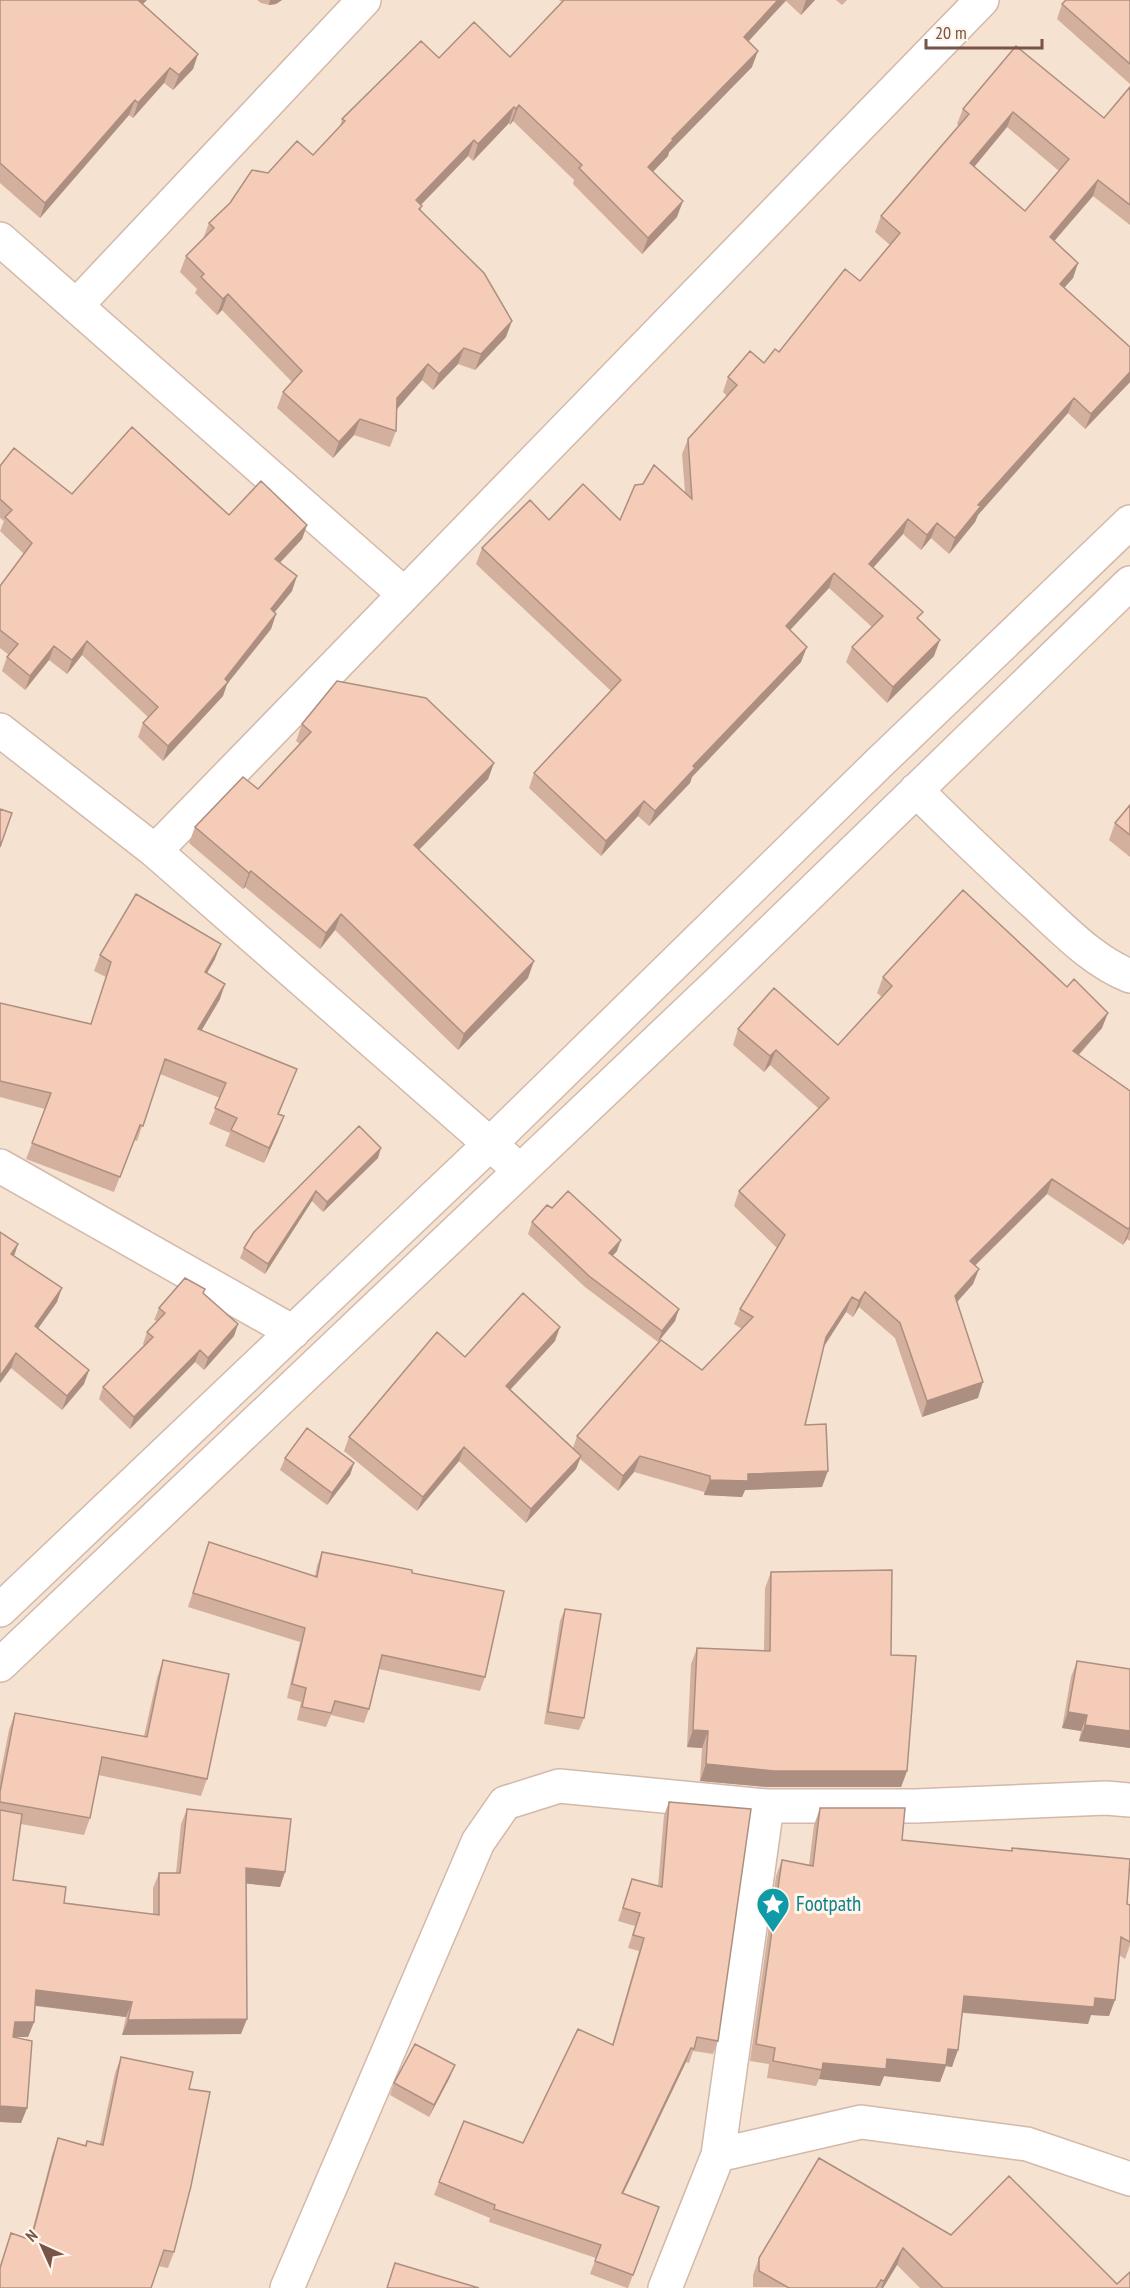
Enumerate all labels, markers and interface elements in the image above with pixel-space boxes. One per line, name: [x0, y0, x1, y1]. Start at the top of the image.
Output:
scale bar: [926, 12, 1042, 50]
text: 20 m: [935, 21, 967, 44]
place icon: Footpath: [755, 1886, 791, 1933]
place label: Footpath: [796, 1890, 861, 1917]
north arrow: [12, 2216, 72, 2276]
text: N: [21, 2225, 42, 2246]

